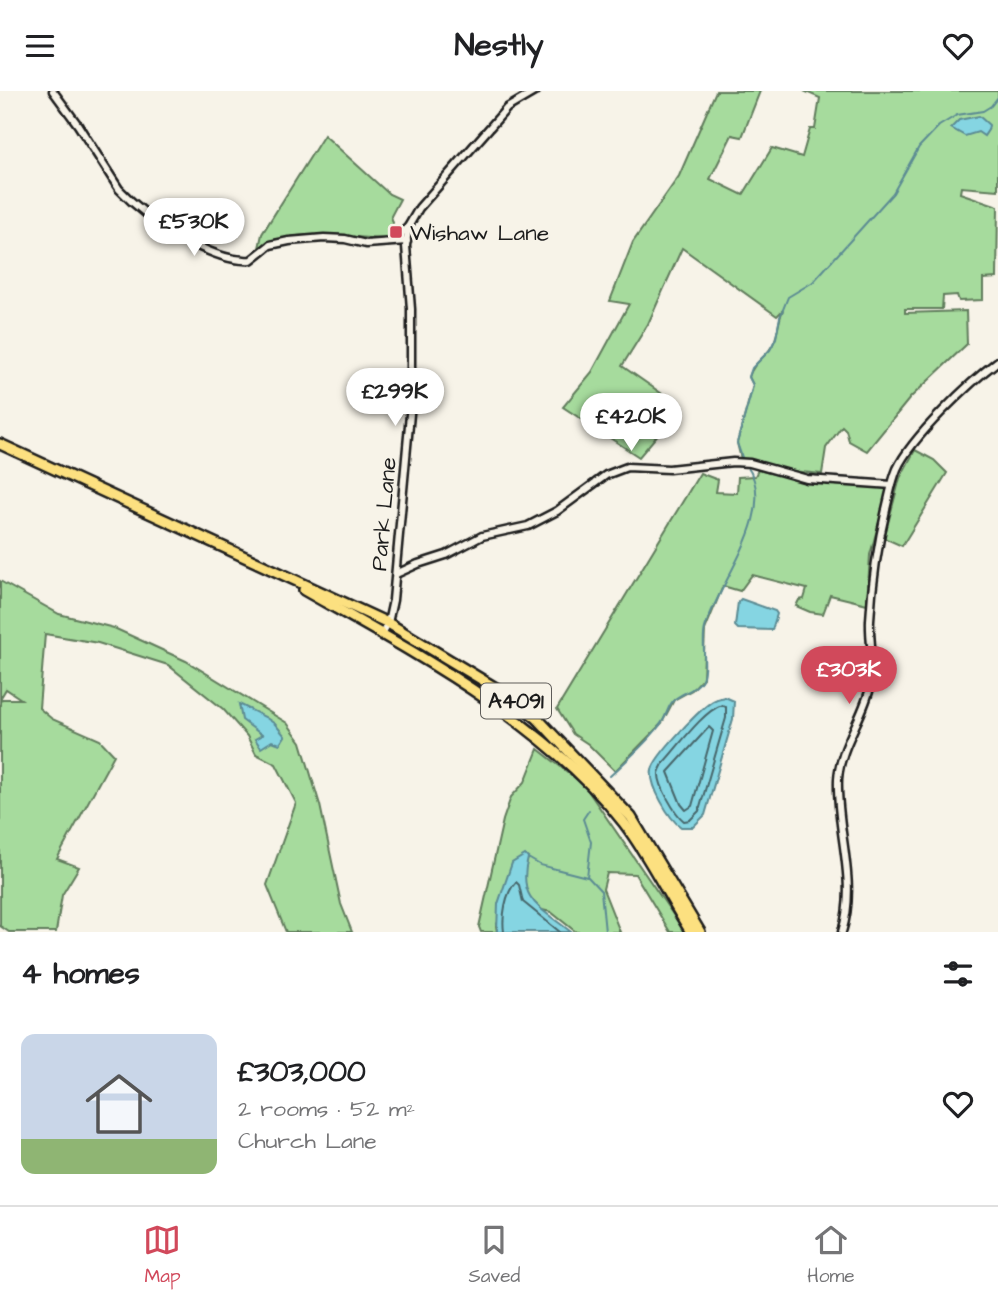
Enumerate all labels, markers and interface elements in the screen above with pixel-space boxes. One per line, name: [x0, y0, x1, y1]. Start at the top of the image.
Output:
text: Nestly: [455, 23, 543, 68]
icon: menu: [21, 27, 59, 65]
icon: heart: [939, 27, 977, 65]
pin: £530K: [145, 199, 243, 258]
text: £530K: [160, 205, 228, 237]
place label: Wishaw Lane: [410, 217, 549, 249]
marker: Wishaw Lane: [388, 224, 404, 240]
pin: £299K: [346, 369, 444, 428]
text: £299K: [362, 375, 428, 407]
pin: £420K: [582, 393, 680, 453]
text: £420K: [596, 400, 666, 432]
street label: Park Lane: [363, 456, 405, 572]
pin: £303K: [800, 647, 898, 706]
text: £303K: [817, 653, 881, 685]
road number: A4091: [481, 683, 551, 719]
text: 4 homes: [21, 953, 140, 995]
icon: filters: [939, 955, 977, 993]
text: £303,000: [238, 1051, 366, 1093]
icon: home: [77, 1062, 161, 1146]
icon: heart: [939, 1085, 977, 1123]
text: 2 rooms · 52 m²: [238, 1093, 415, 1125]
text: Church Lane: [238, 1125, 377, 1157]
tab: Map: [143, 1221, 181, 1290]
tab: Saved: [468, 1221, 520, 1290]
tab: Home: [807, 1221, 854, 1290]

